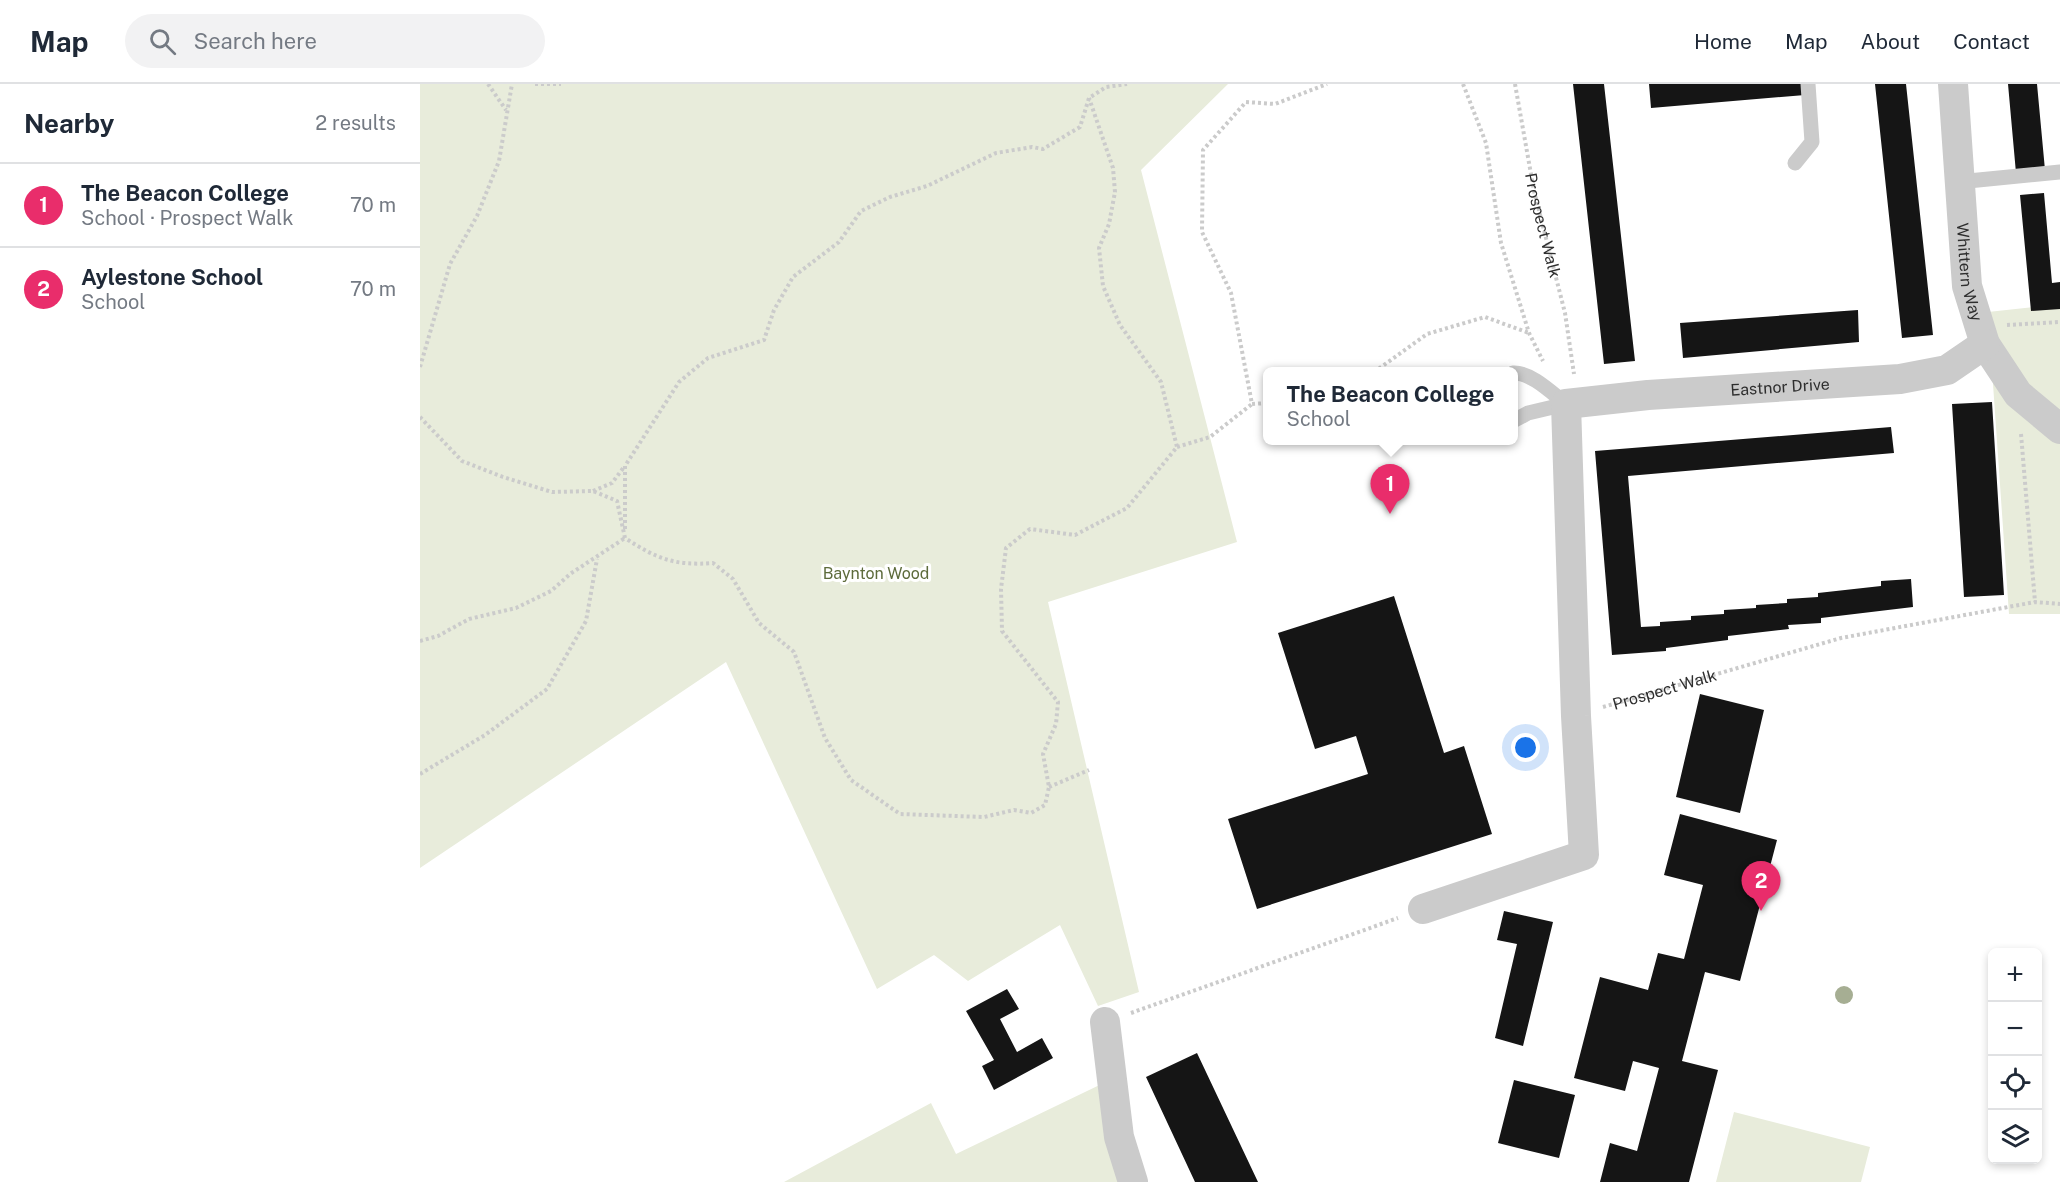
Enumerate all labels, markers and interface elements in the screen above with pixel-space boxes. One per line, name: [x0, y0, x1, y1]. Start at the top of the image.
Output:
search box: [125, 14, 545, 68]
text: Map: [30, 25, 89, 58]
icon: search: [146, 25, 179, 58]
text: Search here: [194, 28, 317, 54]
text: Home: [1694, 29, 1752, 54]
text: Map: [1785, 29, 1828, 54]
text: About: [1861, 29, 1920, 54]
text: Contact: [1953, 29, 2030, 54]
text: Nearby: [24, 108, 114, 139]
text: 2 results: [315, 111, 396, 135]
street label: Prospect Walk: [1521, 171, 1565, 280]
text: The Beacon College: [81, 180, 289, 206]
text: 1: [39, 193, 48, 217]
text: 70 m: [350, 193, 396, 217]
text: School · Prospect Walk: [81, 206, 294, 230]
street label: Whittern Way: [1953, 222, 1987, 324]
text: Aylestone School: [81, 264, 263, 290]
text: 2: [37, 277, 50, 301]
text: 70 m: [350, 277, 396, 301]
text: School: [81, 290, 145, 314]
popup: [1263, 367, 1518, 445]
street label: Eastnor Drive: [1730, 374, 1830, 399]
text: The Beacon College: [1287, 381, 1494, 407]
text: School: [1287, 407, 1351, 431]
pin: 1: [1370, 464, 1410, 514]
park label: Baynton Wood: [823, 564, 929, 583]
street label: Prospect Walk: [1610, 665, 1719, 713]
your location: [1511, 733, 1540, 762]
pin: 2: [1742, 862, 1780, 911]
map controls: [1988, 948, 2042, 1164]
button: +: [1988, 948, 2042, 1002]
button: −: [1988, 1002, 2042, 1056]
button: locate: [1988, 1056, 2042, 1110]
button: layers: [1988, 1110, 2042, 1164]

